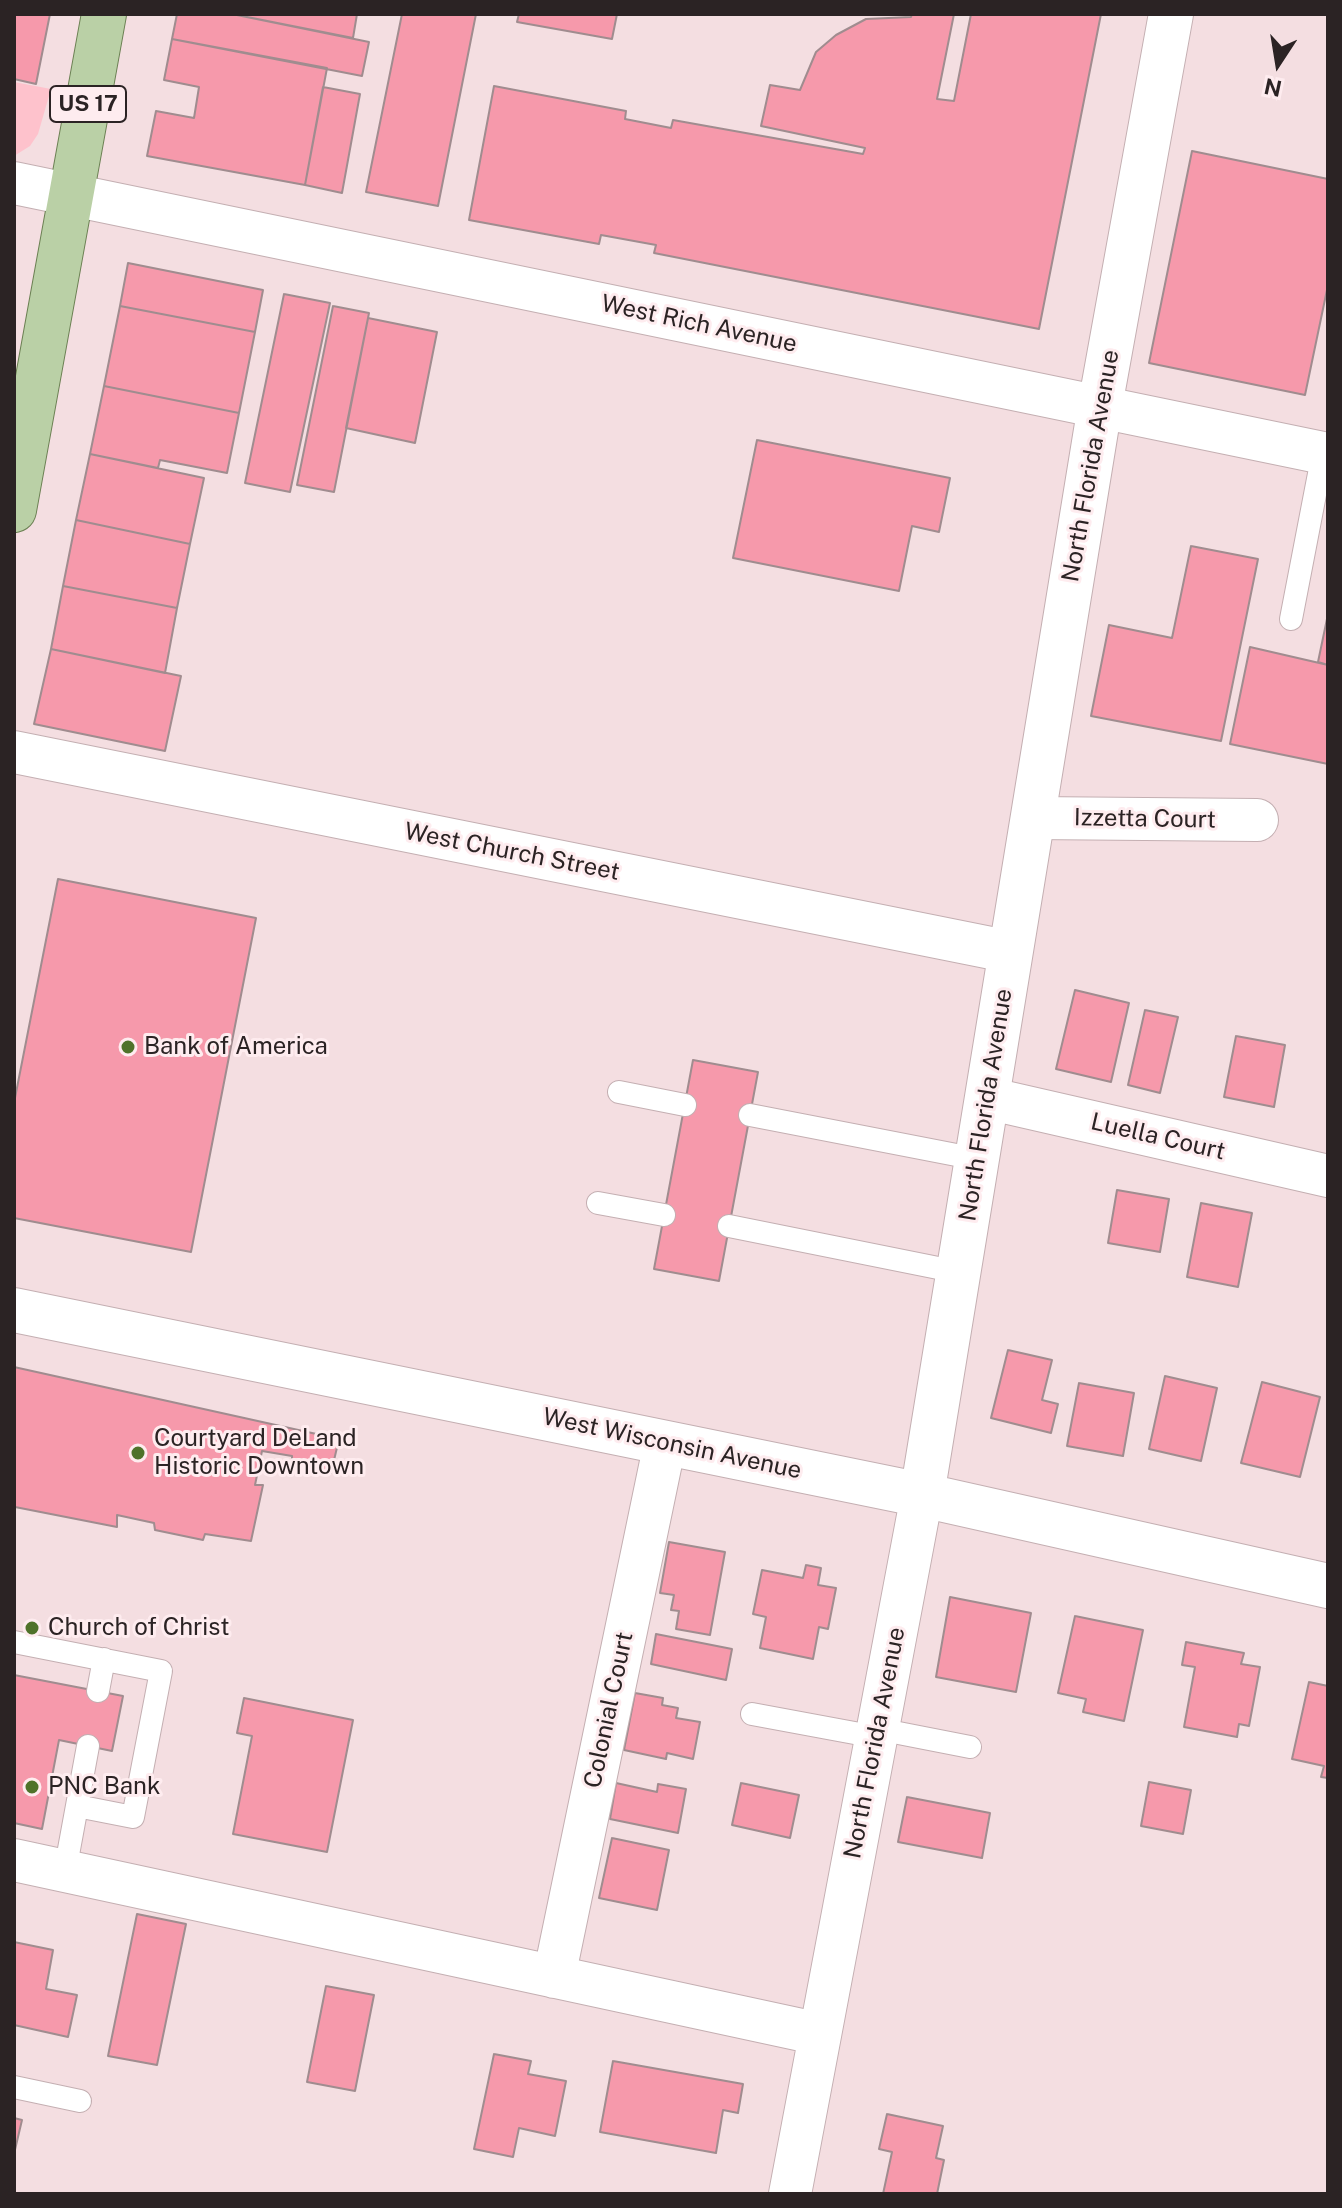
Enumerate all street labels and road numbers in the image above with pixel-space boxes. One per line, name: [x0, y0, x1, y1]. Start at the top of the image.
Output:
road number: US 17: [50, 86, 126, 122]
street label: West Rich Avenue: [599, 289, 799, 359]
street label: North Florida Avenue: [1056, 348, 1126, 584]
street label: Izzetta Court: [1074, 803, 1216, 835]
street label: West Church Street: [402, 817, 622, 887]
street label: North Florida Avenue: [953, 987, 1019, 1223]
street label: Luella Court: [1088, 1108, 1228, 1166]
street label: West Wisconsin Avenue: [540, 1402, 804, 1486]
street label: North Florida Avenue: [838, 1625, 912, 1861]
street label: Colonial Court: [578, 1629, 640, 1791]

